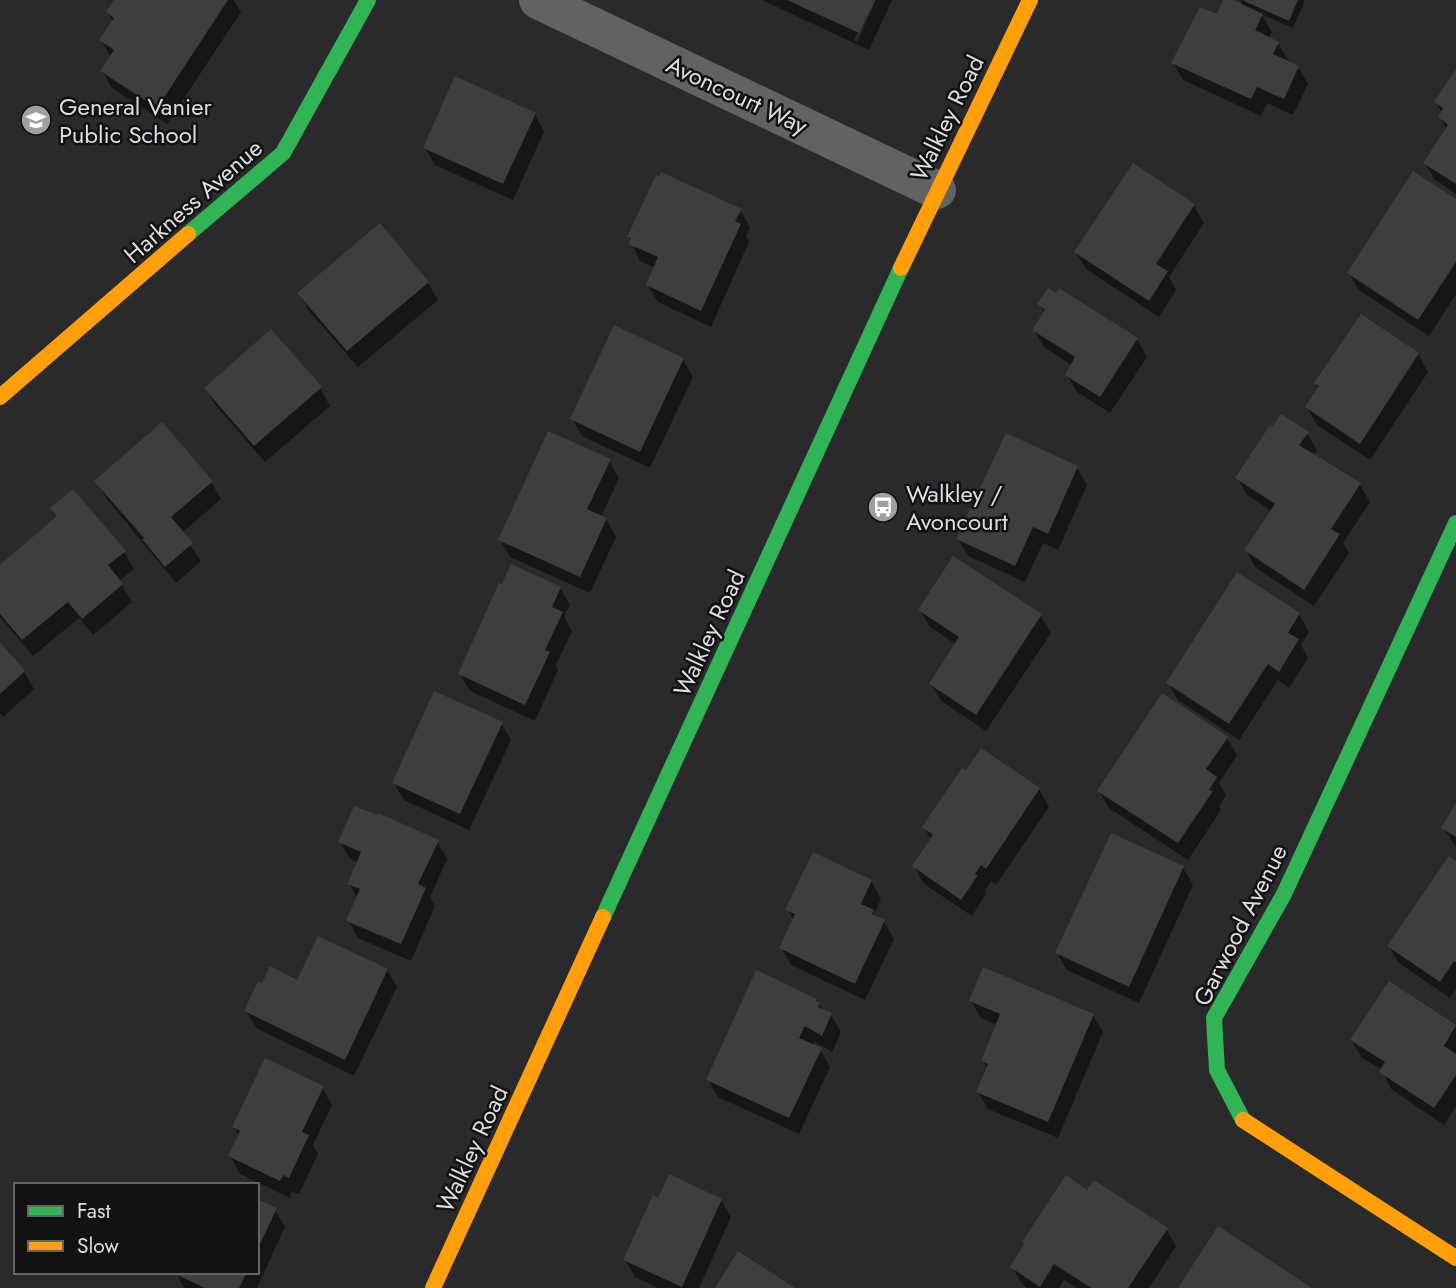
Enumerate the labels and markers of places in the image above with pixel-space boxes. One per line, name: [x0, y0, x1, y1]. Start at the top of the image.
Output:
place label: General Vanier Public School: [59, 89, 213, 152]
school or university icon: General Vanier Public School: [19, 103, 53, 137]
place label: Walkley / Avoncourt: [906, 476, 1008, 539]
bus stop icon: Walkley / Avoncourt: [866, 490, 900, 524]

